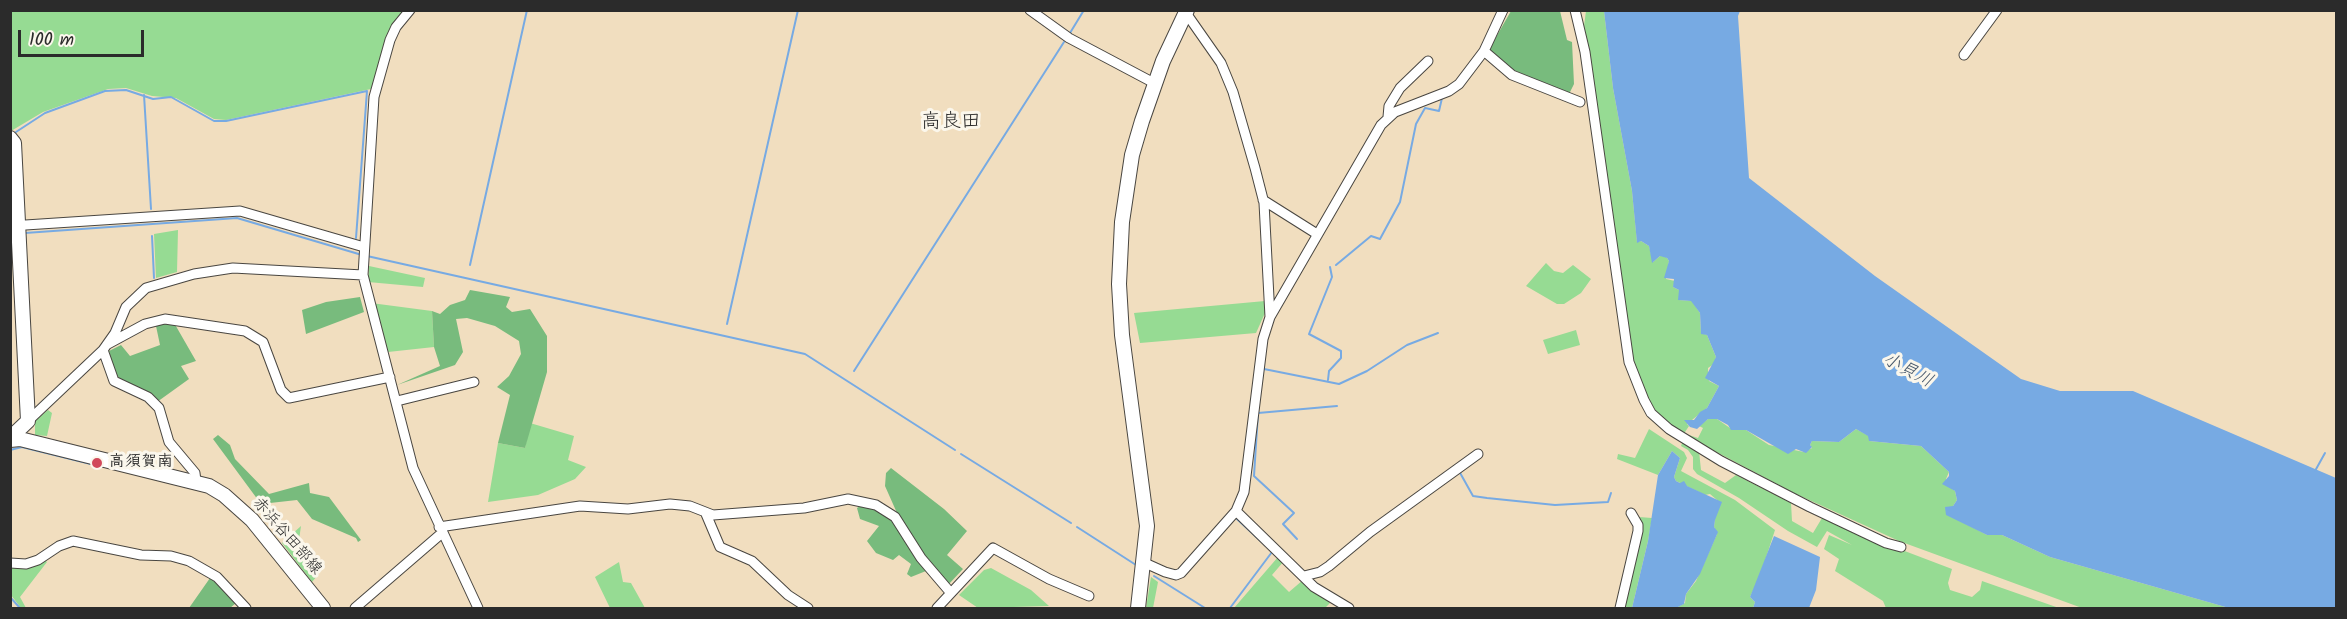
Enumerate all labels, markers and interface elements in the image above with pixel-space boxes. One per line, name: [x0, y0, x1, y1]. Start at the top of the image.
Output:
scale bar: [21, 18, 147, 56]
text: 100 m: [29, 26, 74, 55]
district label: 高良田: [921, 112, 981, 136]
water label: 小貝川: [1878, 350, 1936, 394]
place label: 高須賀南: [109, 453, 173, 473]
marker: 高須賀南: [90, 456, 104, 470]
street label: 赤浜谷田部線: [247, 494, 325, 580]

